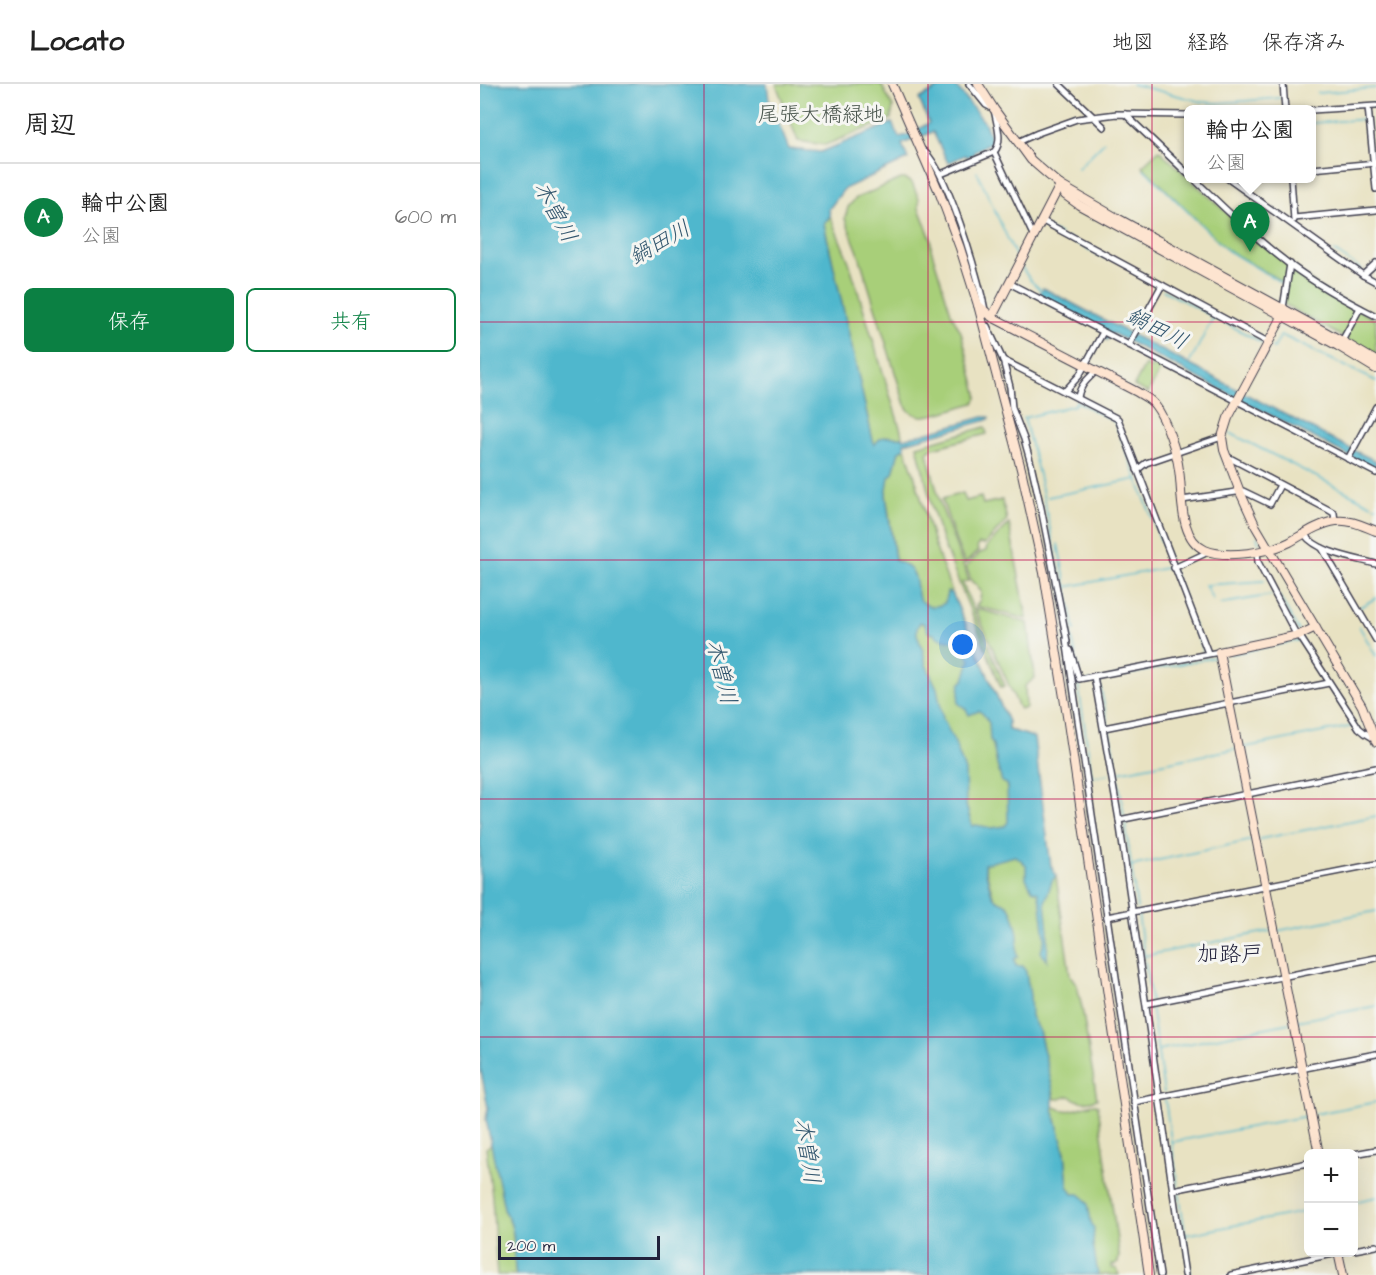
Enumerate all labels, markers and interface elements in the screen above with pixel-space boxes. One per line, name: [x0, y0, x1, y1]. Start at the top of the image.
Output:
text: Locato: [30, 22, 124, 61]
text: 地図: [1112, 28, 1154, 57]
text: 経路: [1187, 28, 1229, 57]
text: 保存済み: [1262, 28, 1346, 57]
park label: 尾張大橋緑地: [758, 100, 884, 129]
popup: [1184, 105, 1316, 183]
text: 周辺: [24, 107, 76, 143]
text: 輪中公園: [1206, 115, 1294, 146]
text: 公園: [1206, 149, 1246, 177]
water label: 木曽川: [526, 176, 584, 248]
text: 輪中公園: [81, 188, 169, 219]
pin: A: [1230, 202, 1270, 252]
text: A: [37, 203, 50, 231]
text: 600 m: [395, 203, 456, 231]
water label: 鍋田川: [624, 213, 696, 273]
text: 公園: [81, 222, 121, 250]
button: 保存: [24, 288, 234, 352]
button: 共有: [246, 288, 456, 352]
water label: 鍋田川: [1121, 300, 1193, 358]
your location: [948, 630, 977, 659]
water label: 木曽川: [698, 636, 744, 708]
district label: 加路戸: [1197, 939, 1263, 970]
water label: 木曽川: [787, 1116, 827, 1186]
map controls: [1304, 1149, 1358, 1257]
button: +: [1304, 1149, 1358, 1203]
button: −: [1304, 1203, 1358, 1257]
scale bar: [498, 1233, 660, 1260]
text: 200 m: [507, 1235, 555, 1257]

